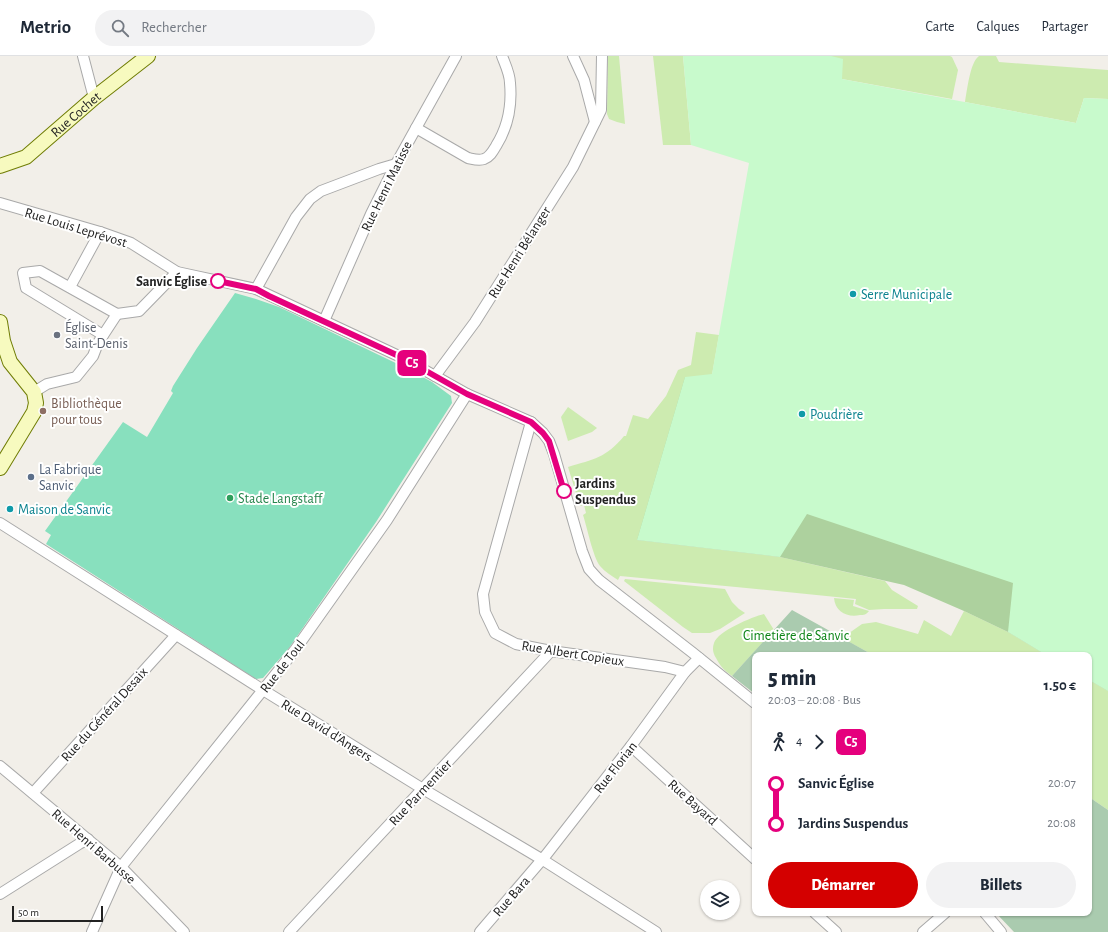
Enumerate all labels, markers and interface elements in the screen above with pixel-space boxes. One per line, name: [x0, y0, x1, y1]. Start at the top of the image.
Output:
search box: [95, 10, 375, 46]
icon: search: [109, 17, 131, 39]
text: Metrio: [20, 18, 71, 37]
text: Rechercher: [141, 20, 207, 35]
text: Carte: [926, 20, 954, 34]
text: Calques: [976, 20, 1020, 34]
text: Partager: [1042, 20, 1088, 34]
street label: Rue Cochet: [49, 89, 104, 140]
street label: Rue Henri Matisse: [359, 139, 415, 234]
street label: Rue Henri Bélanger: [486, 204, 554, 301]
street label: Rue Louis Leprévost: [23, 206, 129, 250]
place label: Sanvic Église: [136, 272, 207, 289]
marker: Sanvic Église: [210, 273, 226, 289]
place label: Serre Municipale: [861, 288, 952, 302]
marker: Serre Municipale: [848, 289, 858, 299]
place label: Église Saint-Denis: [65, 318, 128, 351]
marker: Église Saint-Denis: [52, 330, 62, 340]
line badge: C5: [394, 350, 430, 376]
text: C5: [405, 356, 419, 370]
place label: Bibliothèque pour tous: [51, 397, 122, 427]
marker: Bibliothèque pour tous: [38, 406, 48, 416]
place label: Poudrière: [810, 408, 863, 422]
marker: Poudrière: [797, 409, 807, 419]
place label: La Fabrique Sanvic: [39, 463, 101, 493]
marker: La Fabrique Sanvic: [26, 472, 36, 482]
place label: Jardins Suspendus: [575, 477, 636, 507]
marker: Jardins Suspendus: [556, 483, 572, 499]
place label: Stade Langstaff: [238, 492, 323, 506]
marker: Stade Langstaff: [225, 493, 235, 503]
place label: Maison de Sanvic: [18, 503, 111, 517]
marker: Maison de Sanvic: [5, 504, 15, 514]
park label: Cimetière de Sanvic: [743, 629, 850, 643]
street label: Rue de Toul: [258, 638, 308, 696]
street label: Rue Albert Copieux: [520, 639, 625, 669]
street label: Rue du Général Desaix: [59, 665, 151, 765]
text: 5 min: [768, 667, 816, 689]
text: 1.50 €: [1044, 678, 1076, 693]
text: 20:03 – 20:08 · Bus: [768, 694, 861, 707]
street label: Rue David d'Angers: [278, 697, 374, 764]
icon: walk: [768, 731, 790, 753]
icon: forward: [808, 731, 830, 753]
text: 4: [796, 735, 802, 748]
text: C5: [844, 735, 858, 749]
street label: Rue Florian: [591, 739, 640, 796]
street label: Rue Parmentier: [387, 757, 455, 828]
text: Sanvic Église: [798, 776, 874, 791]
street label: Rue Bayard: [665, 777, 720, 828]
text: 20:07: [1048, 777, 1076, 790]
street label: Rue Henri Barbusse: [49, 807, 138, 887]
text: Jardins Suspendus: [798, 816, 908, 831]
text: 20:08: [1047, 817, 1076, 830]
button: Démarrer: [768, 862, 918, 908]
button: Billets: [926, 862, 1076, 908]
street label: Rue Bara: [491, 874, 533, 919]
map controls: [700, 880, 740, 920]
button: layers: [700, 880, 740, 920]
scale bar: [12, 904, 103, 923]
text: 50 m: [18, 907, 39, 918]

